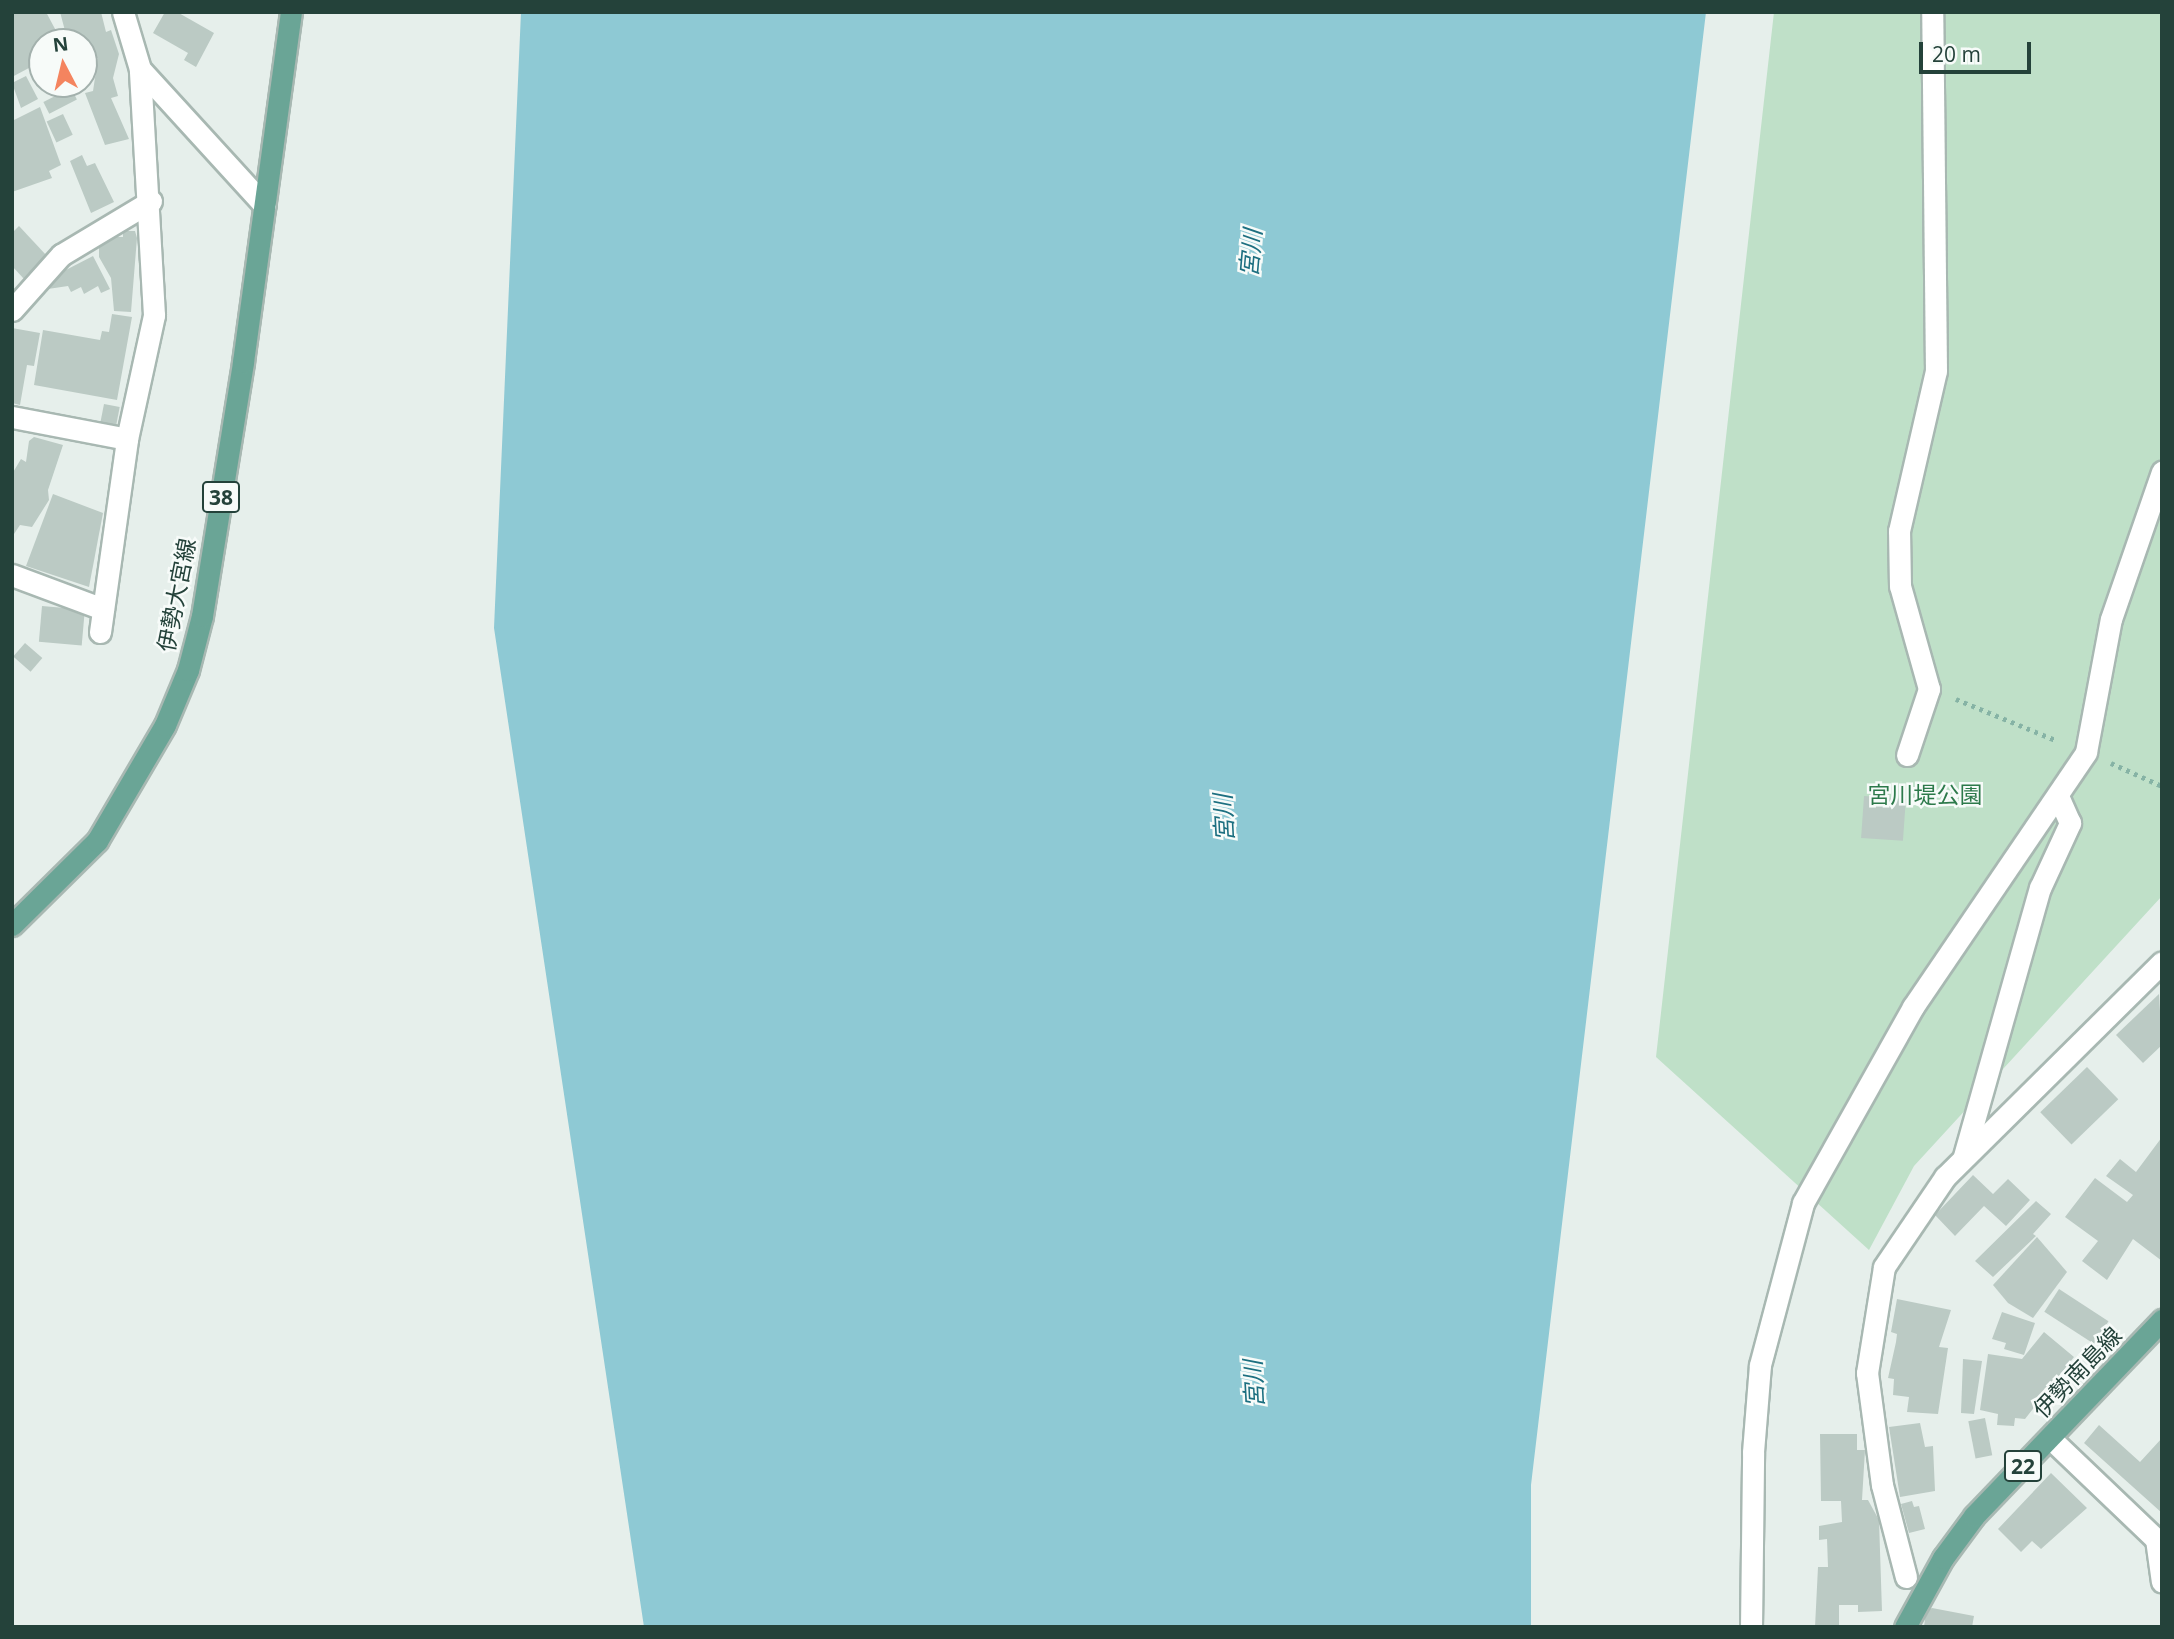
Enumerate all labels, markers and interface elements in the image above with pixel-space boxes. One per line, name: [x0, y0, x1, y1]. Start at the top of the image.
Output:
north arrow: [28, 28, 98, 98]
scale bar: [1922, 28, 2034, 72]
text: N: [51, 30, 70, 58]
text: 20 m: [1932, 40, 1981, 68]
water label: 宮川: [1234, 228, 1266, 278]
road number: 38: [202, 480, 240, 514]
street label: 伊勢大宮線: [151, 536, 201, 654]
park label: 宮川堤公園: [1868, 780, 1982, 808]
water label: 宮川: [1207, 793, 1239, 843]
street label: 伊勢南島線: [2027, 1321, 2127, 1423]
water label: 宮川: [1237, 1359, 1269, 1409]
road number: 22: [2004, 1448, 2042, 1484]

